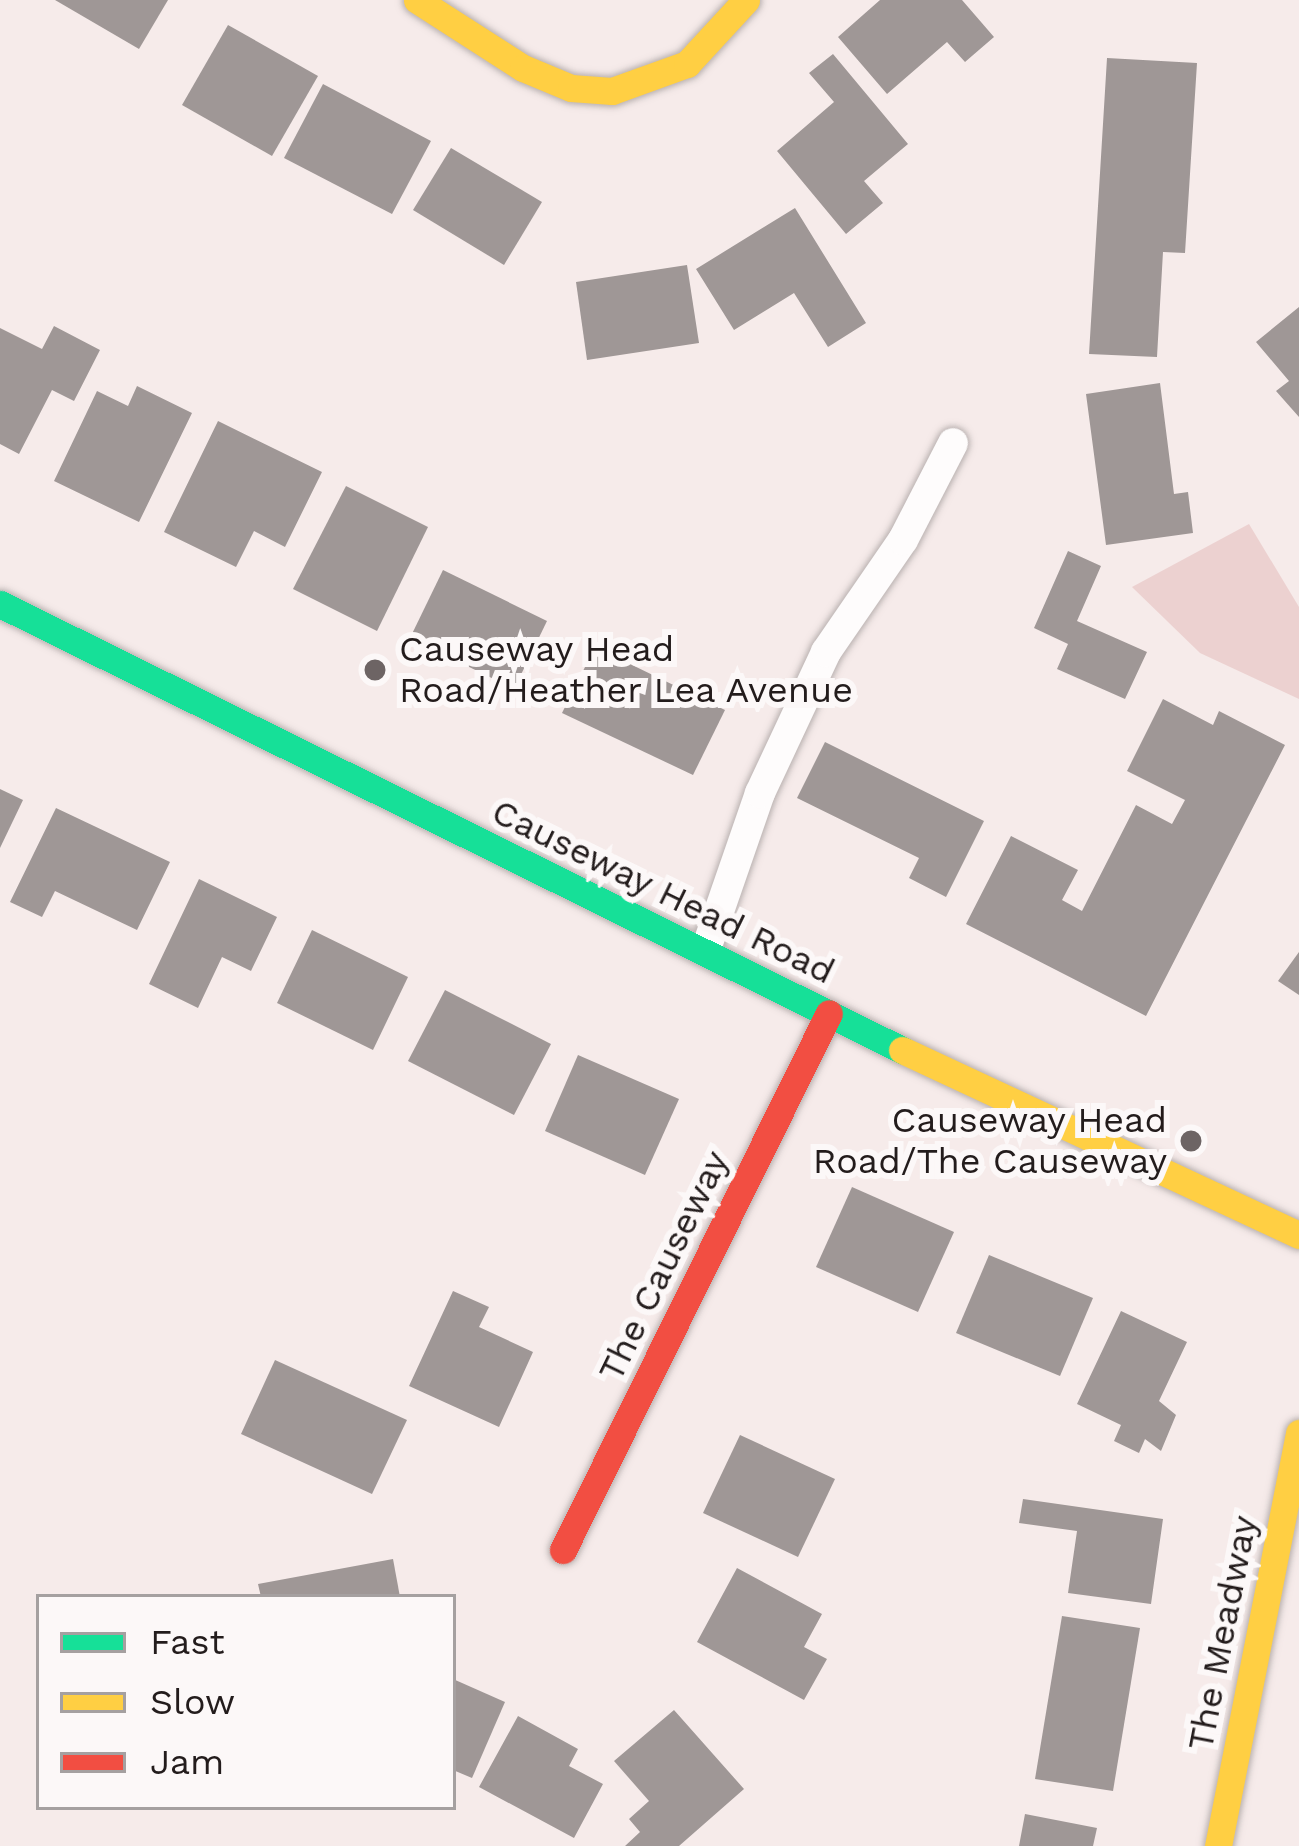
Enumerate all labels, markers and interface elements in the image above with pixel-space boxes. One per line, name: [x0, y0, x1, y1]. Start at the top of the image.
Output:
place label: Causeway Head Road/Heather Lea Avenue: [399, 627, 856, 712]
marker: Causeway Head Road/Heather Lea Avenue: [362, 657, 388, 683]
street label: Causeway Head Road: [484, 790, 842, 994]
place label: Causeway Head Road/The Causeway: [813, 1098, 1167, 1183]
marker: Causeway Head Road/The Causeway: [1178, 1128, 1204, 1154]
street label: The Causeway: [590, 1144, 738, 1388]
street label: The Meadway: [1179, 1512, 1267, 1754]
legend: [36, 1594, 456, 1810]
text: Fast: [150, 1621, 225, 1663]
text: Slow: [150, 1681, 235, 1723]
text: Jam: [150, 1741, 224, 1783]

